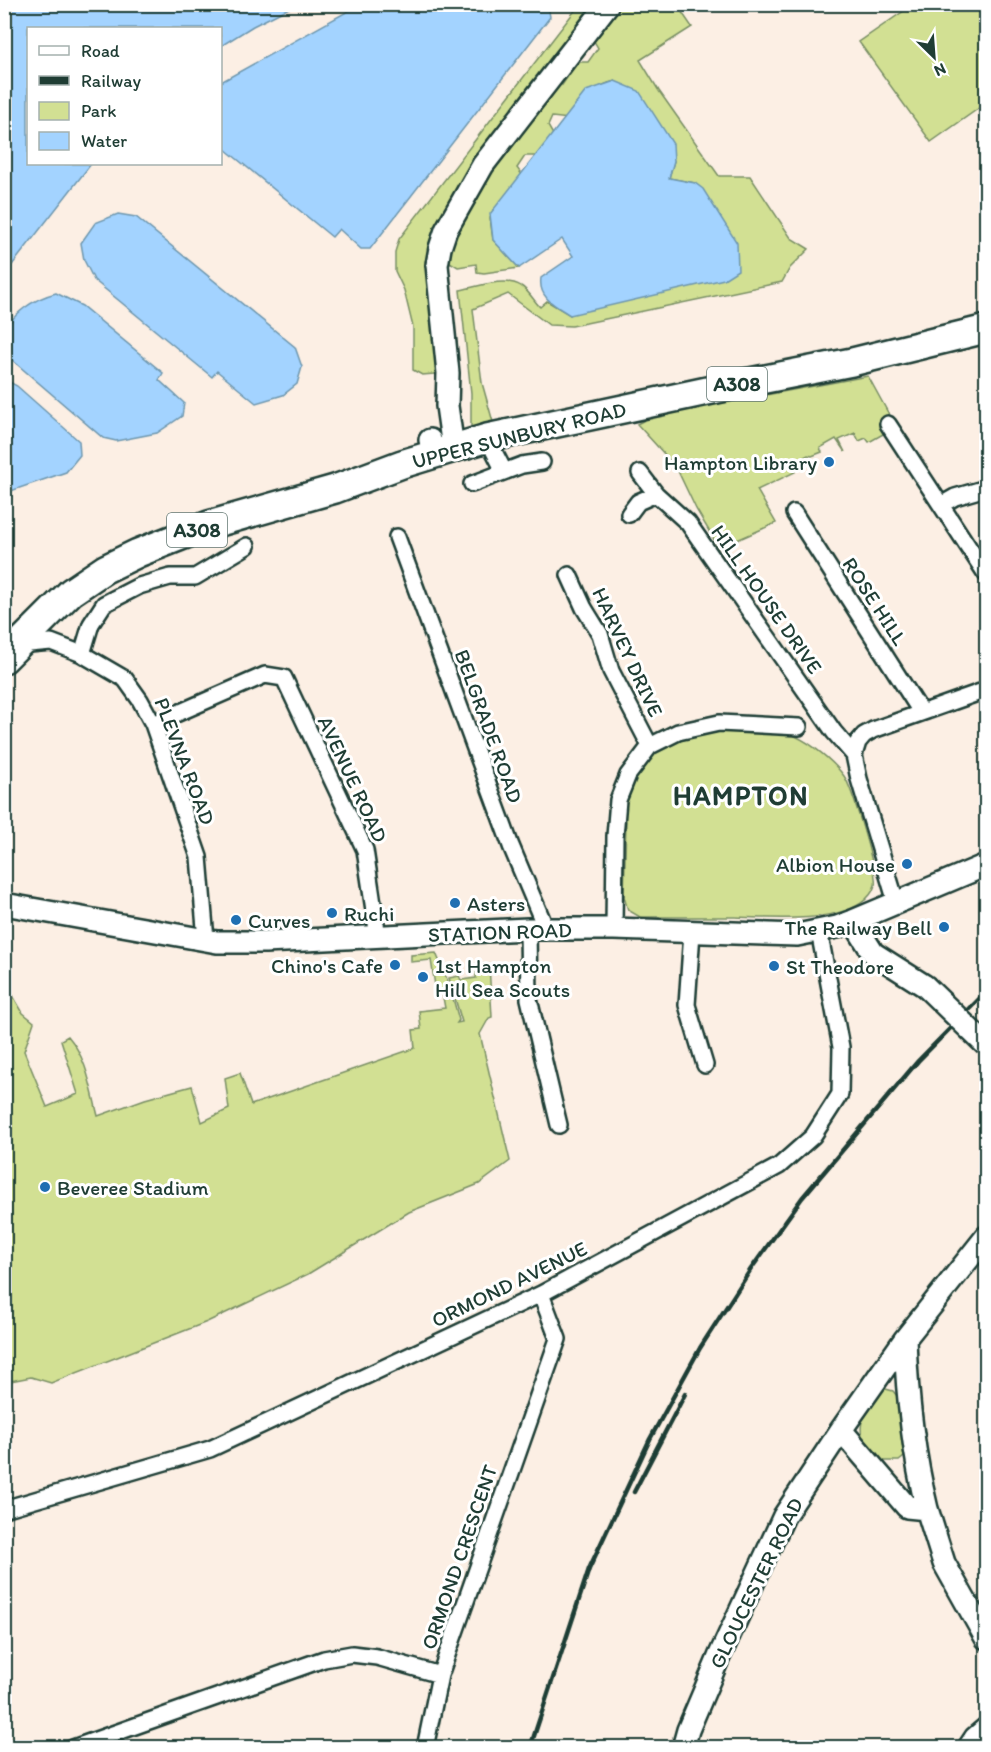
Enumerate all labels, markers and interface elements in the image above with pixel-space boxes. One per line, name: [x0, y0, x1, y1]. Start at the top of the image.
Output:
legend: [27, 27, 222, 165]
north arrow: [904, 27, 964, 87]
text: Road: [81, 40, 120, 62]
text: N: [931, 59, 949, 81]
text: Railway: [81, 70, 142, 92]
text: Park: [81, 100, 116, 122]
text: Water: [81, 130, 127, 152]
road number: A308: [707, 367, 767, 401]
street label: UPPER SUNBURY ROAD: [409, 396, 629, 474]
place label: Hampton Library: [664, 450, 817, 475]
marker: Hampton Library: [822, 455, 836, 469]
road number: A308: [167, 513, 227, 547]
street label: HILL HOUSE DRIVE: [706, 520, 828, 678]
street label: ROSE HILL: [837, 552, 913, 650]
street label: HARVEY DRIVE: [587, 583, 669, 721]
street label: BELGRADE ROAD: [450, 646, 528, 806]
street label: PLEVNA ROAD: [149, 694, 221, 828]
street label: AVENUE ROAD: [313, 712, 393, 846]
district label: HAMPTON: [673, 779, 809, 812]
place label: Albion House: [776, 852, 895, 877]
marker: Albion House: [900, 857, 914, 871]
place label: Asters: [467, 891, 525, 916]
marker: Asters: [448, 896, 462, 910]
place label: Ruchi: [344, 901, 394, 926]
marker: Ruchi: [325, 906, 339, 920]
place label: Curves: [248, 908, 310, 933]
marker: Curves: [229, 913, 243, 927]
place label: The Railway Bell: [784, 915, 932, 940]
street label: STATION ROAD: [428, 917, 572, 947]
marker: The Railway Bell: [937, 920, 951, 934]
place label: Chino's Cafe: [271, 953, 383, 978]
place label: 1st Hampton Hill Sea Scouts: [435, 953, 570, 1002]
place label: St Theodore: [786, 954, 894, 979]
marker: Chino's Cafe: [388, 958, 402, 972]
marker: St Theodore: [767, 959, 781, 973]
marker: 1st Hampton Hill Sea Scouts: [416, 970, 430, 984]
place label: Beveree Stadium: [57, 1175, 209, 1200]
marker: Beveree Stadium: [38, 1180, 52, 1194]
street label: ORMOND AVENUE: [427, 1236, 591, 1332]
street label: ORMOND CRESCENT: [416, 1461, 502, 1653]
street label: GLOUCESTER ROAD: [704, 1494, 808, 1672]

